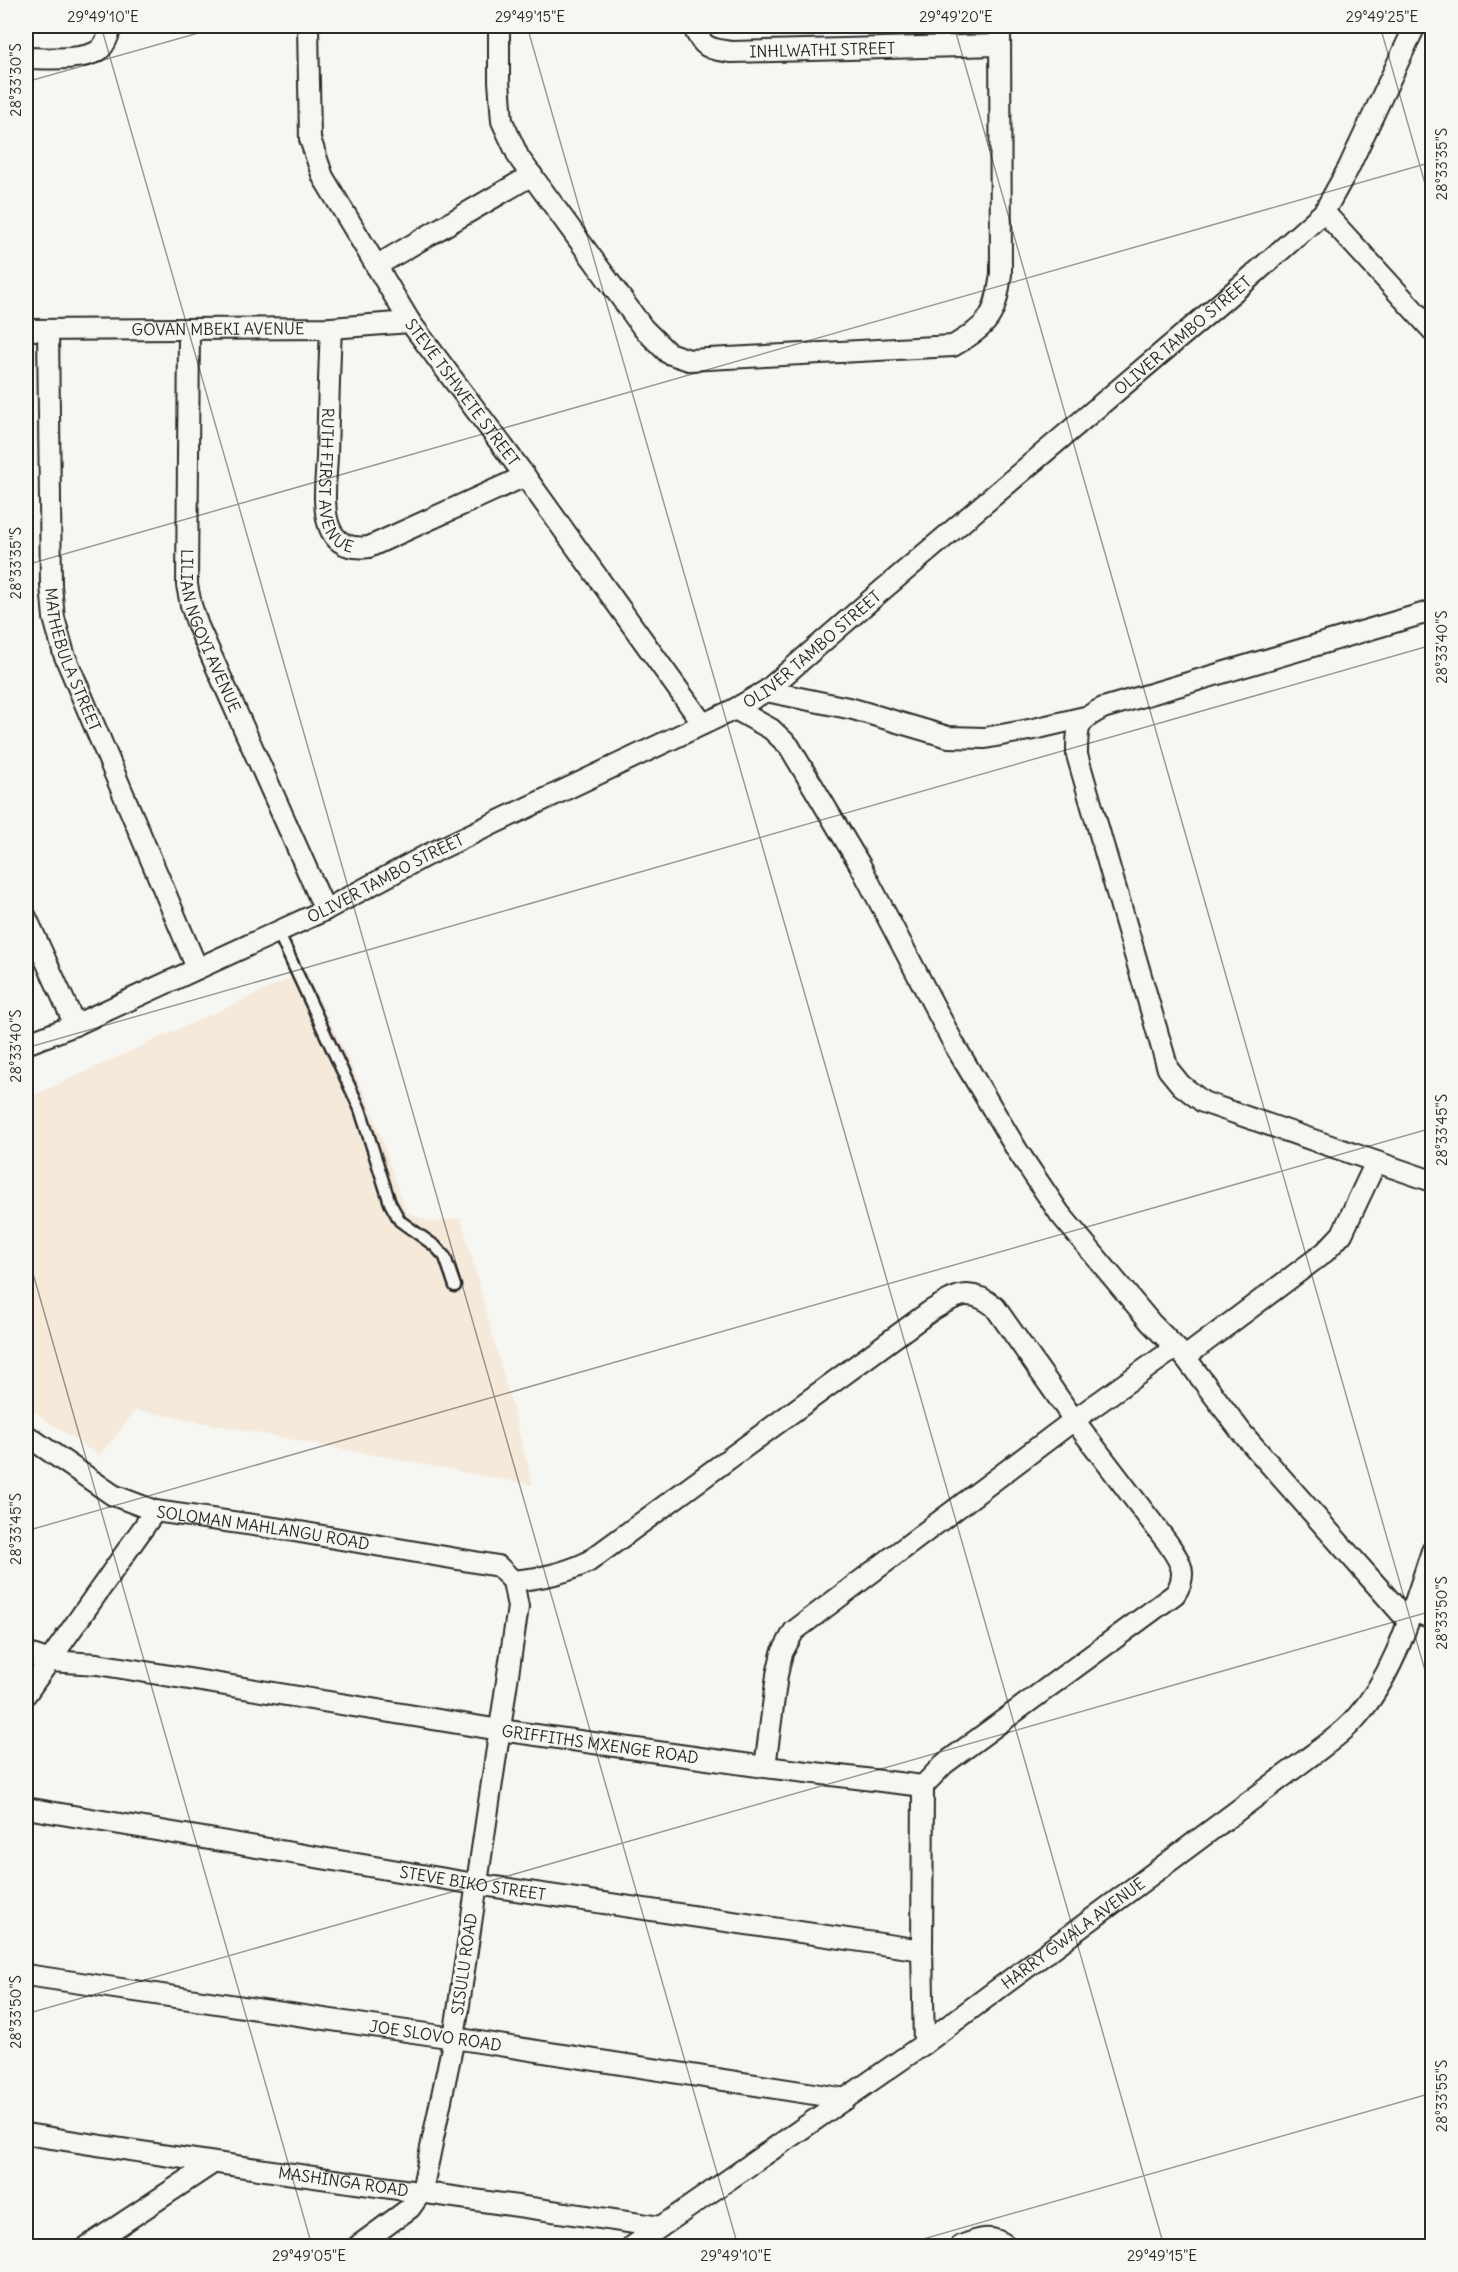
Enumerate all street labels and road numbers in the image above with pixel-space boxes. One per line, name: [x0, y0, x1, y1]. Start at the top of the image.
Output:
street label: INHLWATHI STREET: [749, 38, 895, 62]
street label: OLIVER TAMBO STREET: [1110, 271, 1255, 399]
street label: STEVE TSHWETE STREET: [401, 315, 524, 470]
street label: GOVAN MBEKI AVENUE: [132, 318, 304, 339]
street label: RUTH FIRST AVENUE: [315, 407, 356, 557]
street label: LILIAN NGOYI AVENUE: [176, 549, 245, 715]
street label: OLIVER TAMBO STREET: [739, 586, 885, 712]
street label: MATHEBULA STREET: [41, 587, 106, 734]
street label: OLIVER TAMBO STREET: [304, 829, 467, 927]
street label: SOLOMAN MAHLANGU ROAD: [155, 1501, 371, 1554]
street label: GRIFFITHS MXENGE ROAD: [500, 1720, 700, 1768]
street label: STEVE BIKO STREET: [398, 1861, 547, 1904]
street label: HARRY GWALA AVENUE: [997, 1873, 1149, 1993]
street label: SISULU ROAD: [447, 1912, 481, 2016]
street label: JOE SLOVO ROAD: [368, 2016, 503, 2055]
street label: MASHINGA ROAD: [277, 2162, 410, 2200]

